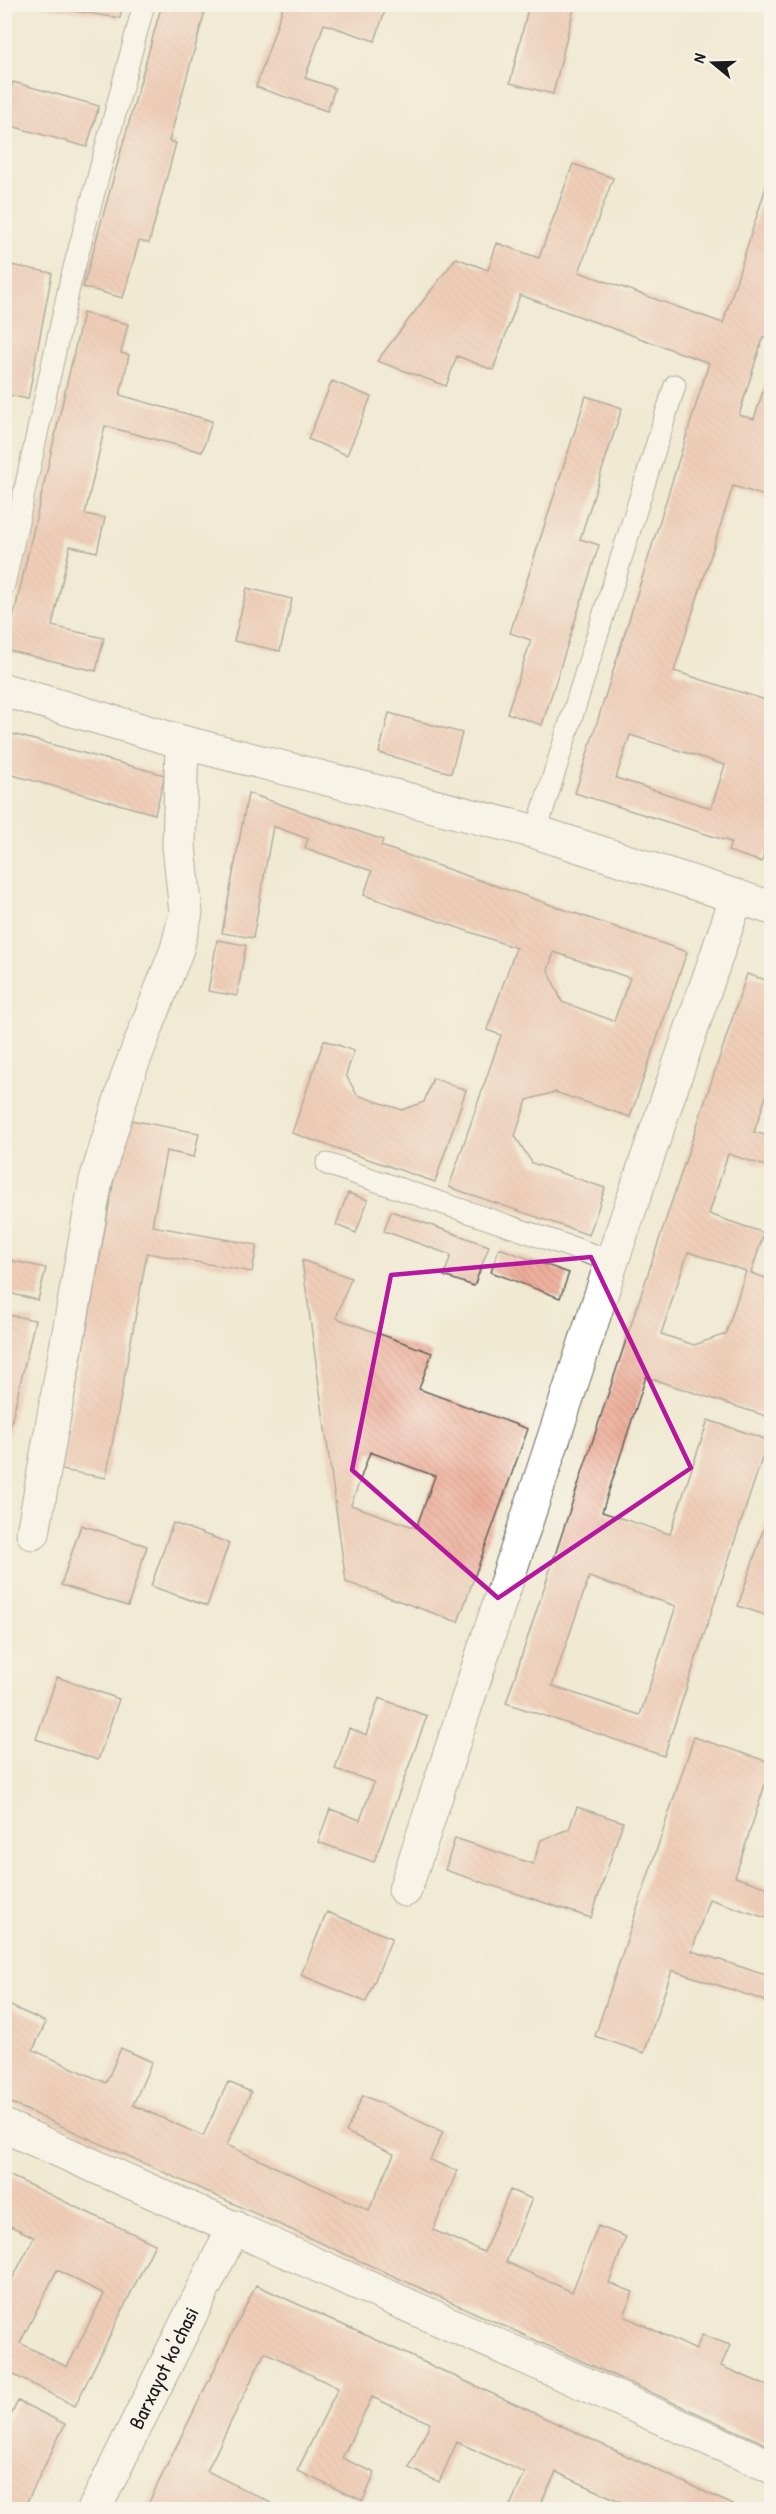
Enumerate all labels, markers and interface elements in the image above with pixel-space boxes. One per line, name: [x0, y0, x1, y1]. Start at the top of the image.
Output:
north arrow: [683, 33, 743, 93]
text: N: [687, 50, 711, 66]
street label: Barxayot ko'chasi: [121, 2302, 206, 2434]

